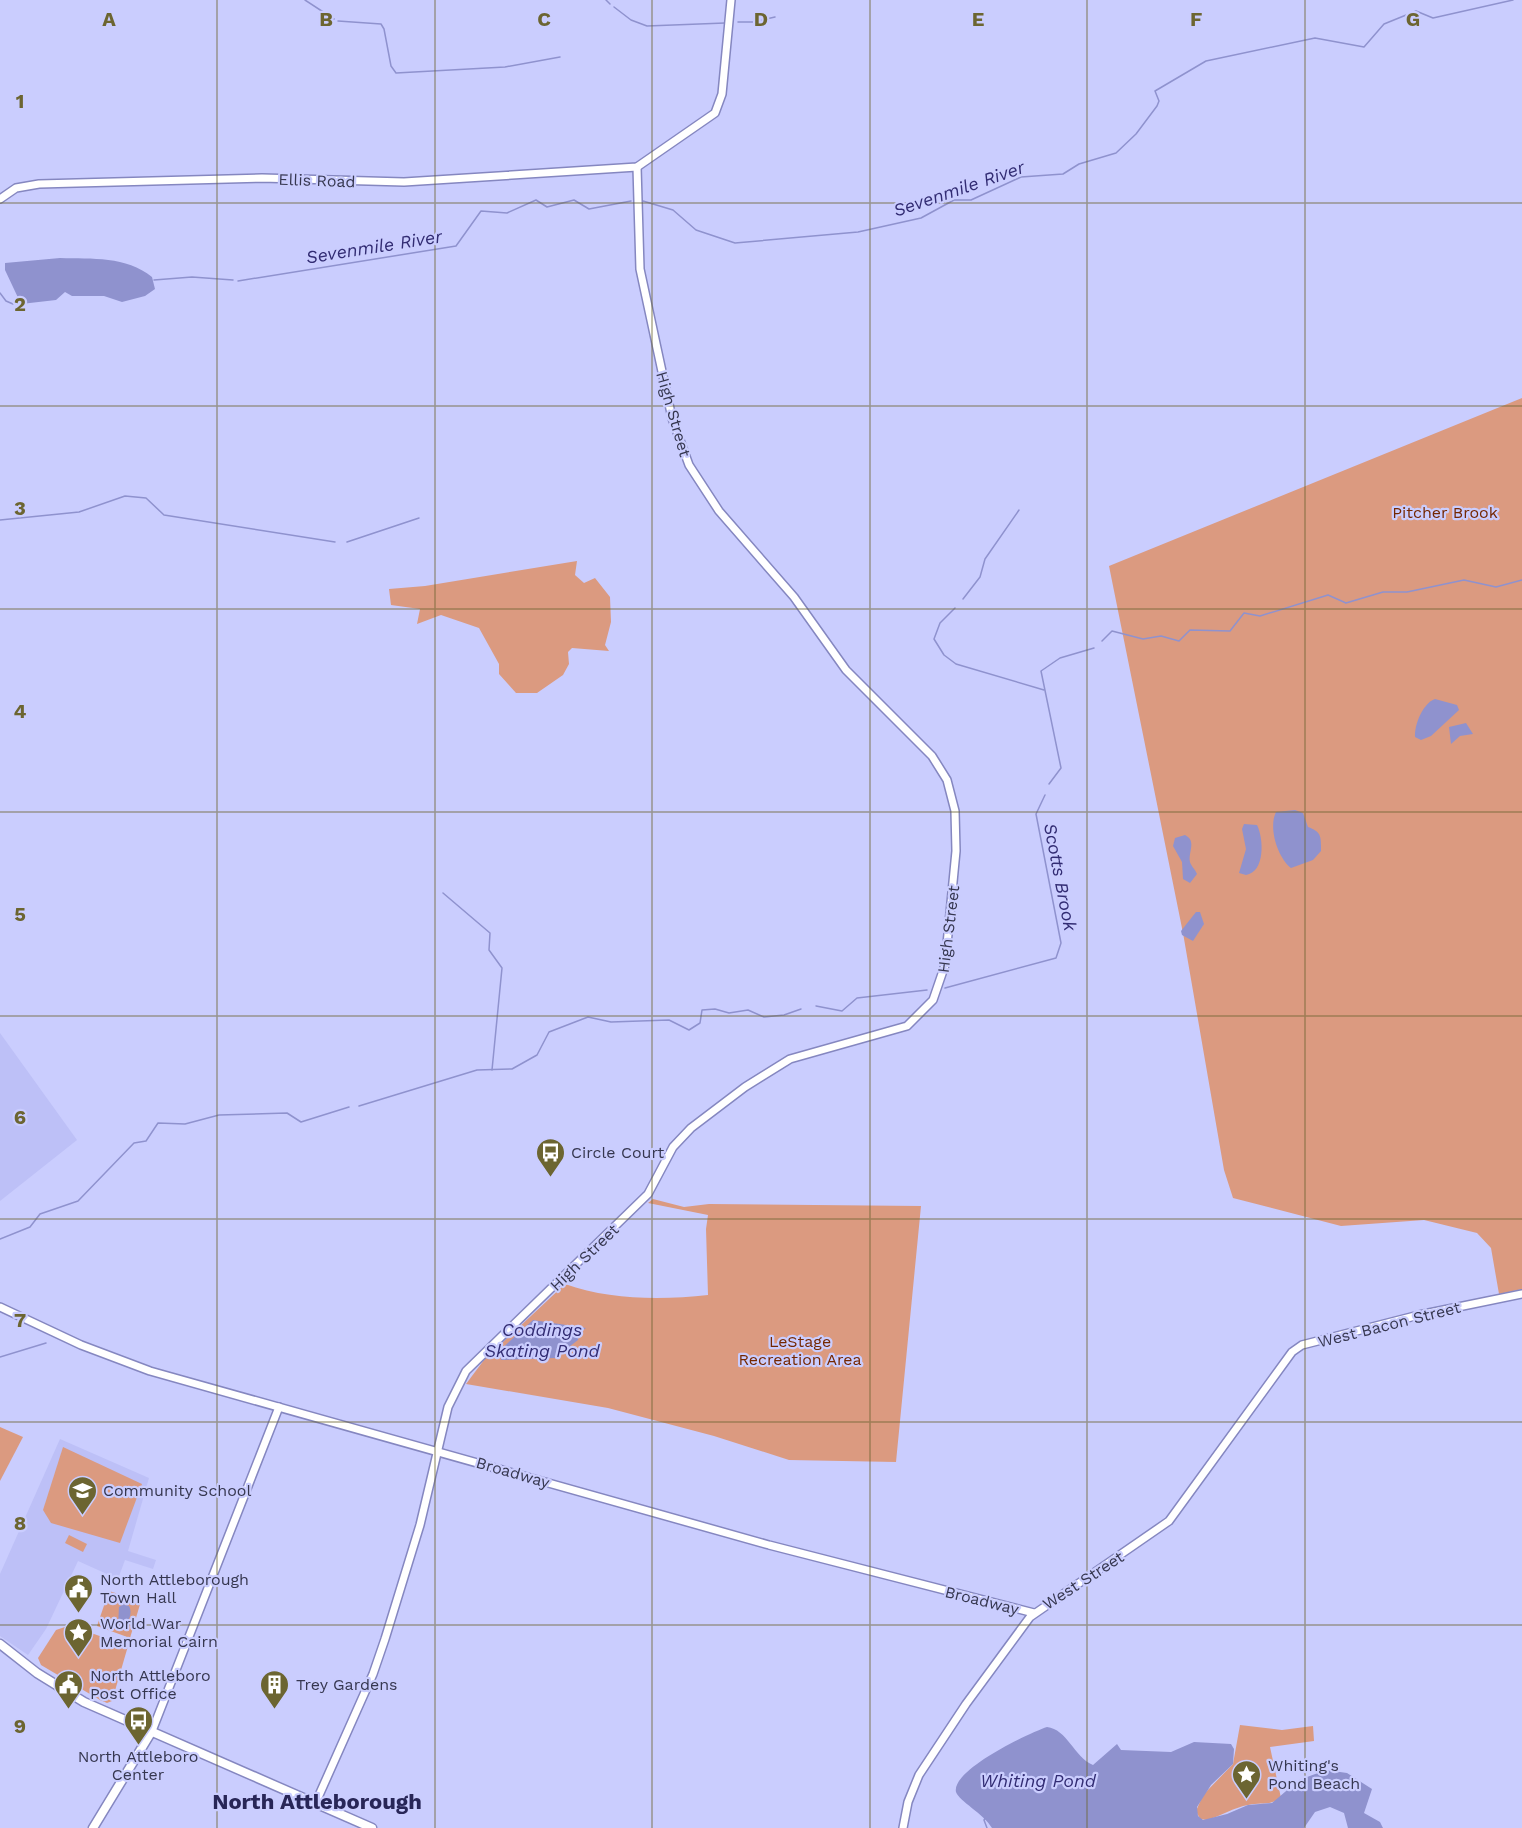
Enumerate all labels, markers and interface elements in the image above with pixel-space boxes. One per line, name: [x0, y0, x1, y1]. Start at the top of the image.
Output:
text: A: [102, 7, 116, 31]
text: B: [319, 7, 333, 31]
text: C: [537, 7, 551, 31]
text: D: [754, 7, 768, 31]
text: E: [972, 7, 984, 31]
text: F: [1190, 7, 1202, 31]
text: G: [1406, 7, 1420, 31]
text: 1: [16, 89, 24, 113]
water label: Sevenmile River: [890, 156, 1028, 221]
street label: Ellis Road: [278, 170, 356, 191]
water label: Sevenmile River: [304, 225, 444, 268]
text: 2: [14, 292, 26, 316]
street label: High Street: [652, 369, 695, 459]
text: 3: [14, 496, 26, 520]
park label: Pitcher Brook: [1392, 503, 1498, 522]
text: 4: [14, 699, 27, 723]
water label: Scotts Brook: [1040, 821, 1081, 934]
street label: High Street: [934, 884, 963, 974]
text: 5: [14, 902, 26, 926]
text: 6: [14, 1105, 26, 1129]
bus stop icon: Circle Court: [534, 1136, 566, 1178]
place label: Circle Court: [571, 1143, 665, 1162]
street label: High Street: [546, 1220, 623, 1295]
street label: West Bacon Street: [1316, 1298, 1463, 1351]
text: 7: [14, 1308, 26, 1332]
water label: Coddings Skating Pond: [484, 1319, 600, 1361]
park label: LeStage Recreation Area: [738, 1332, 862, 1369]
street label: Broadway: [474, 1453, 552, 1492]
school or university icon: Community School: [66, 1474, 98, 1516]
place label: Community School: [103, 1481, 251, 1500]
text: 8: [14, 1511, 26, 1535]
street label: West Street: [1039, 1547, 1128, 1614]
place label: North Attleborough Town Hall: [100, 1570, 249, 1607]
public building icon: North Attleborough Town Hall: [63, 1572, 95, 1614]
street label: Broadway: [943, 1582, 1022, 1619]
place label: World War Memorial Cairn: [100, 1614, 218, 1651]
place icon: World War Memorial Cairn: [63, 1616, 95, 1658]
place label: North Attleboro Post Office: [90, 1666, 211, 1703]
public building icon: North Attleboro Post Office: [53, 1668, 85, 1710]
building icon: Trey Gardens: [259, 1668, 291, 1710]
place label: Trey Gardens: [296, 1675, 398, 1694]
bus stop icon: North Attleboro Center: [122, 1704, 154, 1746]
text: 9: [14, 1714, 26, 1738]
place label: North Attleboro Center: [78, 1747, 198, 1784]
place label: Whiting's Pond Beach: [1268, 1756, 1360, 1793]
place icon: Whiting's Pond Beach: [1231, 1758, 1263, 1800]
water label: Whiting Pond: [980, 1770, 1097, 1791]
district label: North Attleborough: [212, 1789, 422, 1814]

